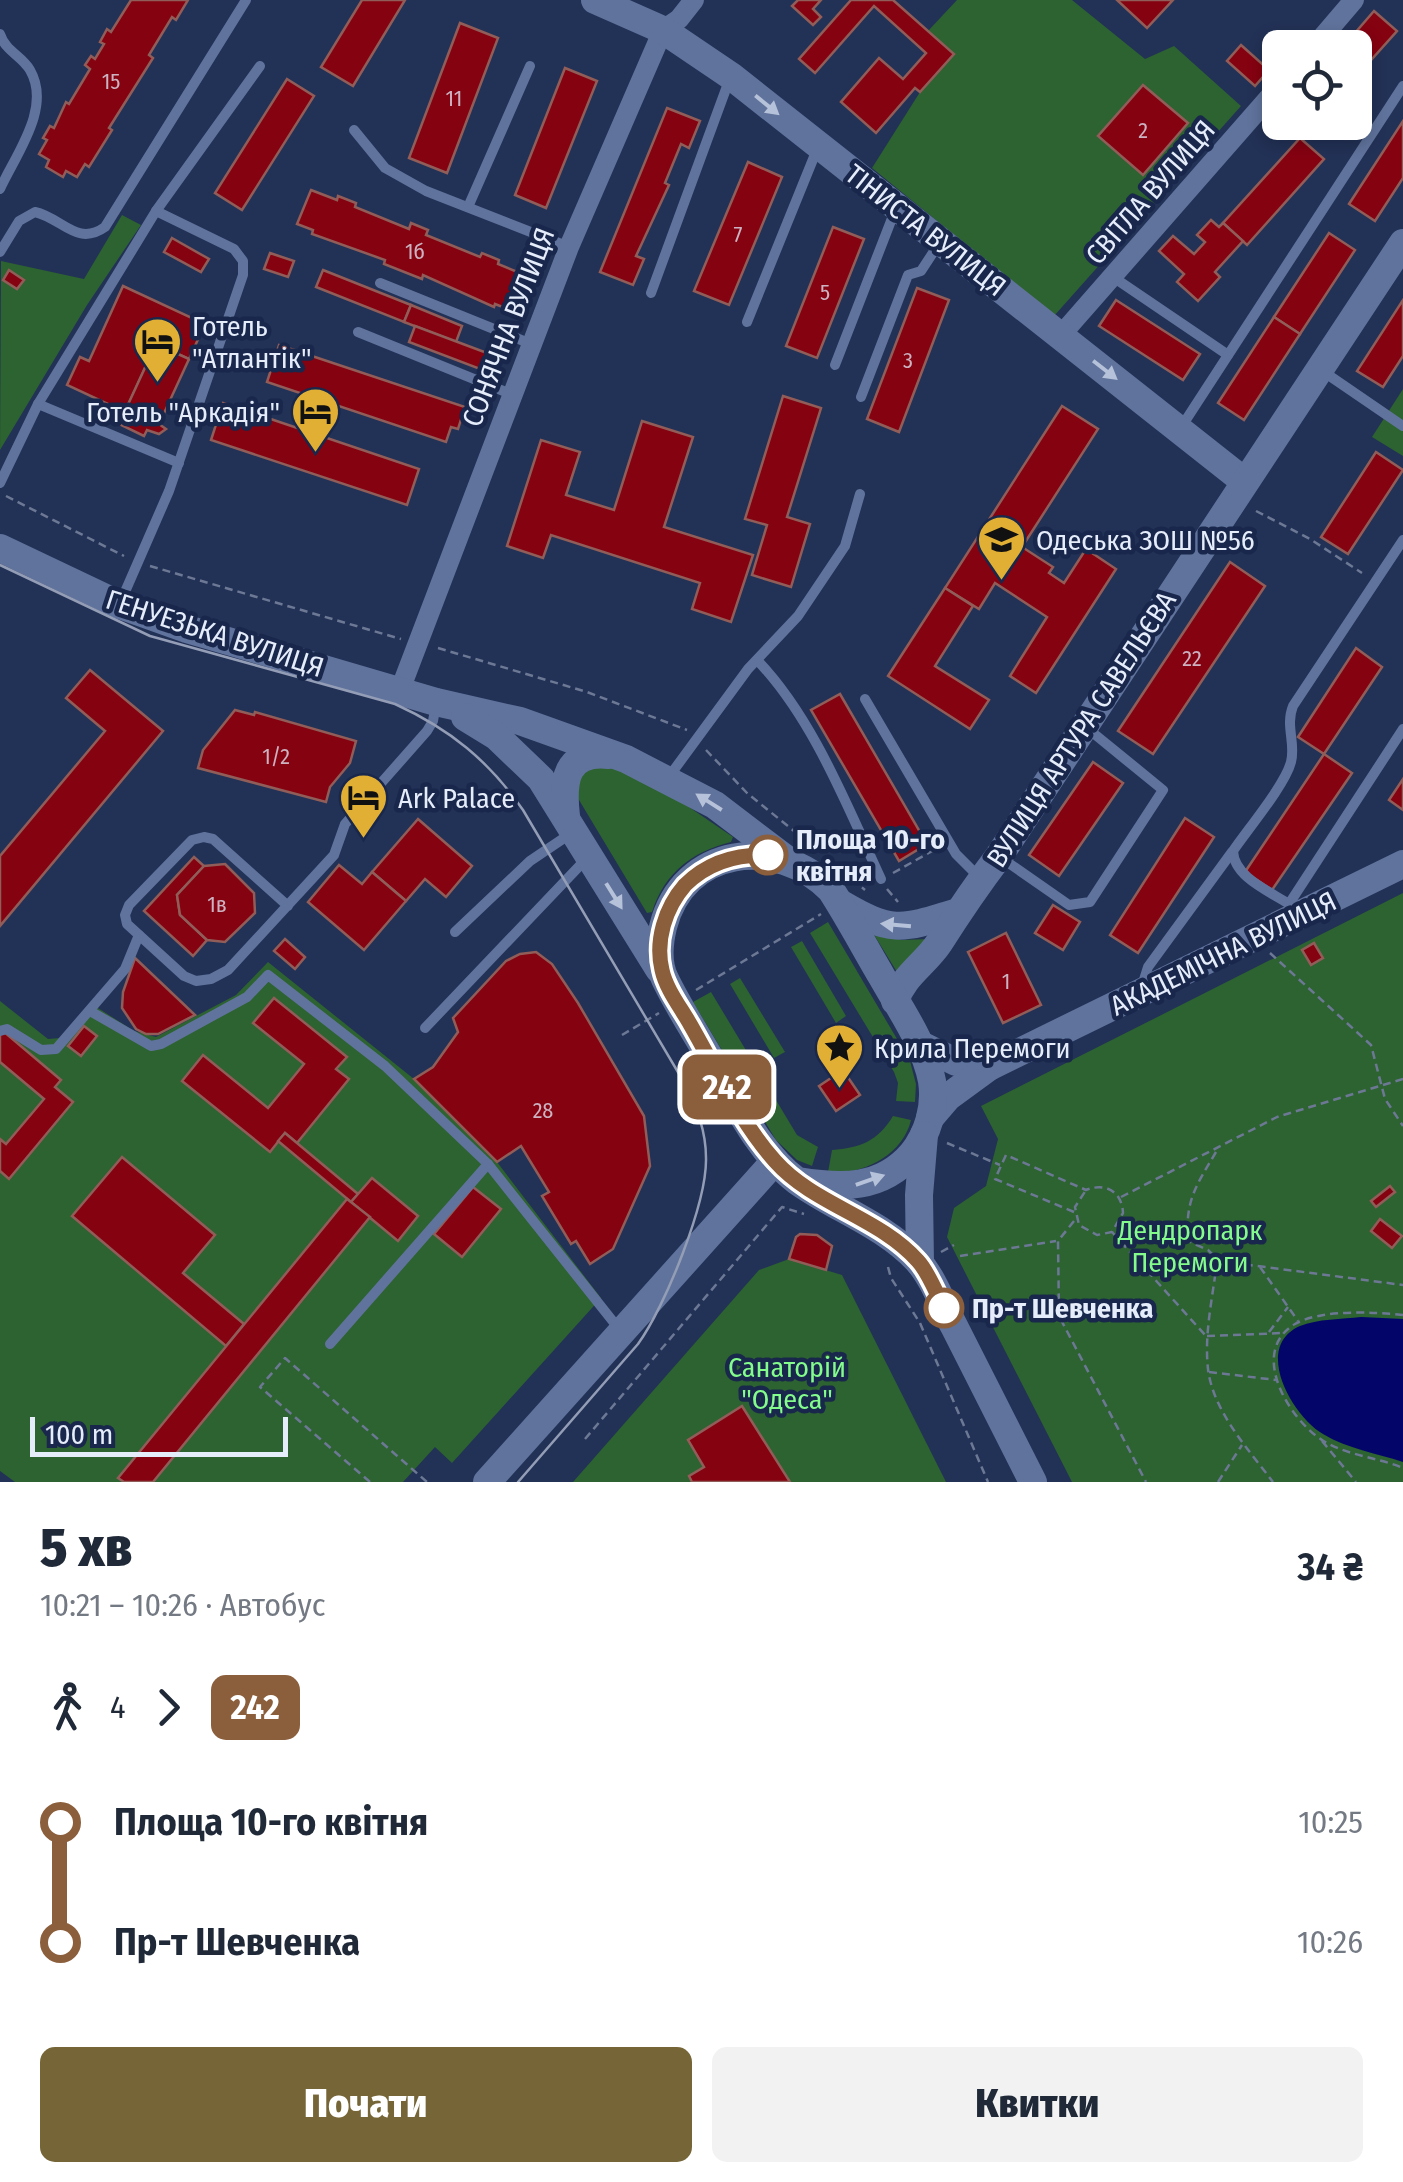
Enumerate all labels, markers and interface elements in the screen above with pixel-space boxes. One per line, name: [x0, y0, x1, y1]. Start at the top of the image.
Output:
map controls: [1262, 30, 1372, 140]
button: locate: [1262, 30, 1372, 140]
house number: 15: [102, 68, 120, 95]
house number: 11: [446, 85, 462, 112]
one-way arrow: [754, 94, 780, 115]
street label: СВІТЛА ВУЛИЦЯ: [1079, 114, 1222, 271]
house number: 2: [1138, 117, 1148, 144]
street label: ТІНИСТА ВУЛИЦЯ: [839, 158, 1012, 303]
house number: 7: [734, 221, 743, 248]
street label: СОНЯЧНА ВУЛИЦЯ: [455, 223, 562, 431]
house number: 1б: [405, 238, 425, 265]
house number: 5: [820, 279, 830, 306]
place label: Готель "Атлантік": [192, 310, 311, 375]
hotel icon: Готель "Атлантік": [131, 316, 183, 384]
house number: 3: [903, 347, 913, 374]
one-way arrow: [1092, 359, 1118, 380]
hotel icon: Готель "Аркадія": [289, 386, 341, 454]
place label: Готель "Аркадія": [86, 396, 280, 429]
school or university icon: Одеська ЗОШ №56: [975, 514, 1027, 582]
place label: Одеська ЗОШ №56: [1036, 524, 1255, 557]
street label: ГЕНУЕЗЬКА ВУЛИЦЯ: [102, 583, 328, 684]
street label: ВУЛИЦЯ АРТУРА САВЕЛЬЄВА: [980, 585, 1183, 873]
house number: 22: [1182, 645, 1202, 672]
house number: 1/2: [262, 743, 290, 770]
hotel icon: Ark Palace: [337, 772, 389, 840]
place label: Ark Palace: [398, 782, 515, 815]
one-way arrow: [695, 793, 722, 811]
place label: Площа 10-го квітня: [796, 823, 945, 888]
marker: Площа 10-го квітня: [749, 836, 787, 874]
one-way arrow: [605, 882, 622, 910]
street label: АКАДЕМІЧНА ВУЛИЦЯ: [1105, 884, 1342, 1022]
house number: 1в: [207, 891, 227, 918]
one-way arrow: [880, 916, 911, 932]
house number: 1: [1002, 968, 1010, 995]
place icon: Крила Перемоги: [813, 1022, 865, 1090]
place label: Крила Перемоги: [874, 1032, 1071, 1065]
line badge: 242: [670, 1054, 784, 1120]
text: 242: [702, 1066, 752, 1108]
house number: 28: [533, 1097, 553, 1124]
one-way arrow: [856, 1172, 886, 1187]
park label: Дендропарк Перемоги: [1117, 1214, 1262, 1279]
marker: Пр-т Шевченка: [925, 1289, 963, 1327]
place label: Пр-т Шевченка: [972, 1292, 1153, 1325]
park label: Санаторій "Одеса": [728, 1351, 846, 1416]
scale bar: [30, 1412, 288, 1456]
text: 100 m: [45, 1418, 113, 1451]
text: 5 хв: [40, 1515, 133, 1581]
text: 34 ₴: [1298, 1544, 1363, 1590]
text: 10:21 – 10:26 · Автобус: [40, 1586, 325, 1624]
icon: walk: [40, 1680, 95, 1735]
icon: forward: [141, 1680, 196, 1735]
text: 242: [231, 1686, 280, 1728]
text: 4: [110, 1688, 126, 1726]
text: Площа 10-го квітня: [114, 1799, 428, 1845]
text: 10:25: [1298, 1803, 1363, 1841]
text: Пр-т Шевченка: [114, 1919, 360, 1965]
text: 10:26: [1297, 1923, 1363, 1961]
button: Почати: [40, 2047, 692, 2162]
button: Квитки: [712, 2047, 1363, 2162]

